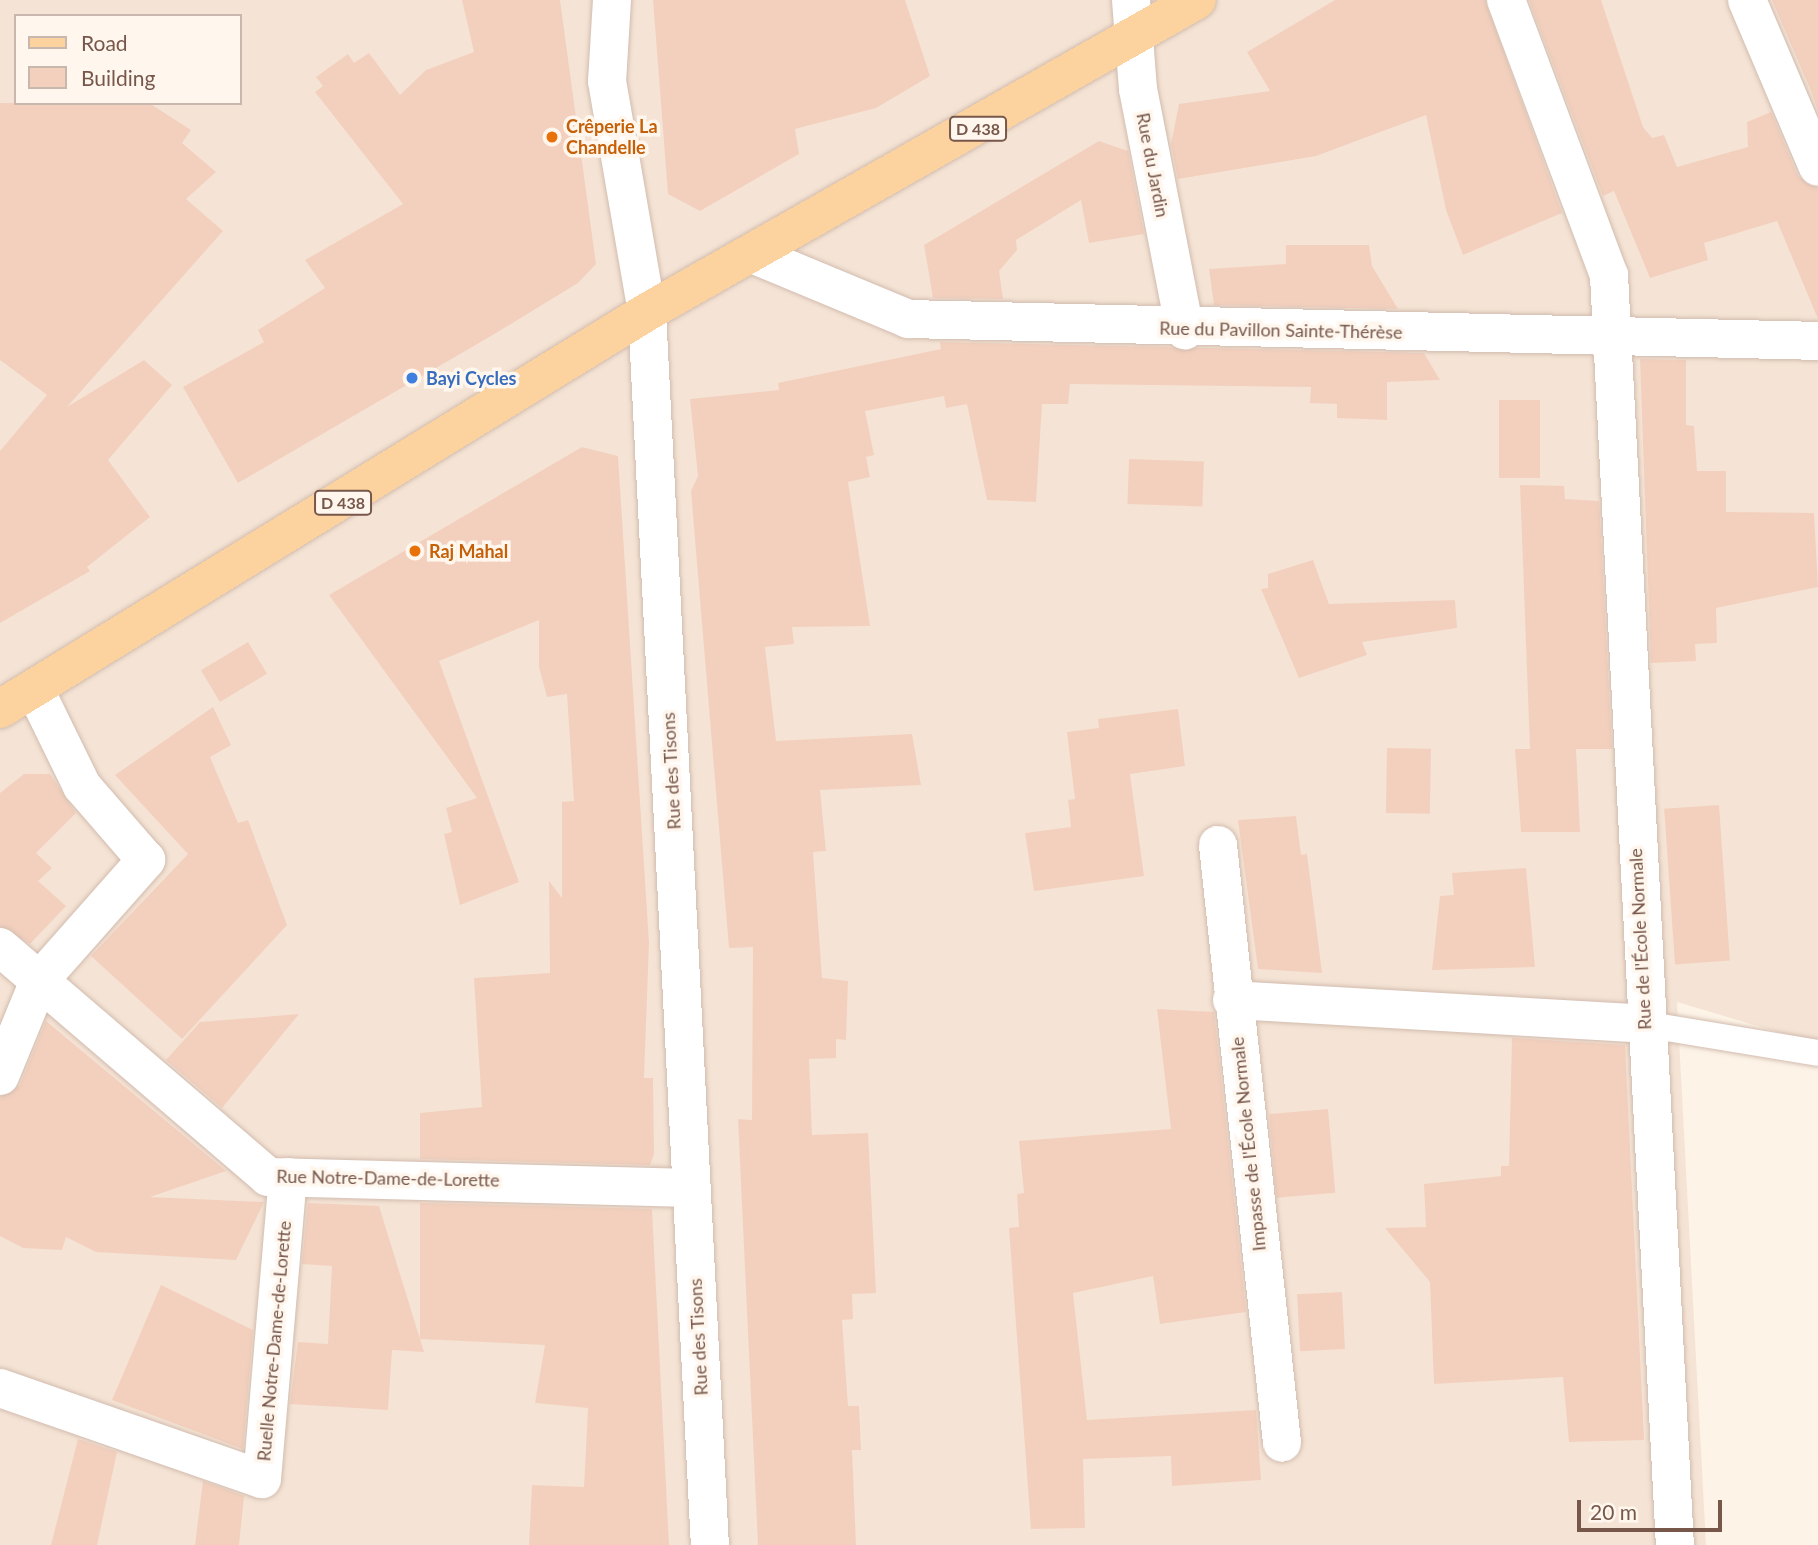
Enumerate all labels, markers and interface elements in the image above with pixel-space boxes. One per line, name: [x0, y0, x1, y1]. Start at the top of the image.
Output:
legend: [14, 14, 242, 105]
text: Road: [81, 30, 128, 55]
text: Building: [81, 65, 156, 90]
street label: Rue du Jardin: [1132, 111, 1174, 219]
place label: Crêperie La Chandelle: [566, 116, 658, 158]
road number: D 438: [948, 116, 1008, 141]
marker: Crêperie La Chandelle: [544, 129, 560, 145]
street label: Rue du Pavillon Sainte-Thérèse: [1159, 317, 1403, 343]
place label: Bayi Cycles: [426, 367, 517, 389]
marker: Bayi Cycles: [404, 370, 420, 386]
road number: D 438: [313, 490, 373, 516]
place label: Raj Mahal: [429, 540, 508, 562]
marker: Raj Mahal: [407, 543, 423, 559]
street label: Rue des Tisons: [657, 712, 685, 830]
street label: Rue de l'École Normale: [1624, 848, 1656, 1030]
street label: Impasse de l'École Normale: [1226, 1036, 1270, 1252]
street label: Rue Notre-Dame-de-Lorette: [276, 1165, 500, 1191]
street label: Ruelle Notre-Dame-de-Lorette: [253, 1220, 295, 1462]
street label: Rue des Tisons: [684, 1278, 712, 1396]
scale bar: [1580, 1486, 1725, 1530]
text: 20 m: [1590, 1499, 1637, 1524]

